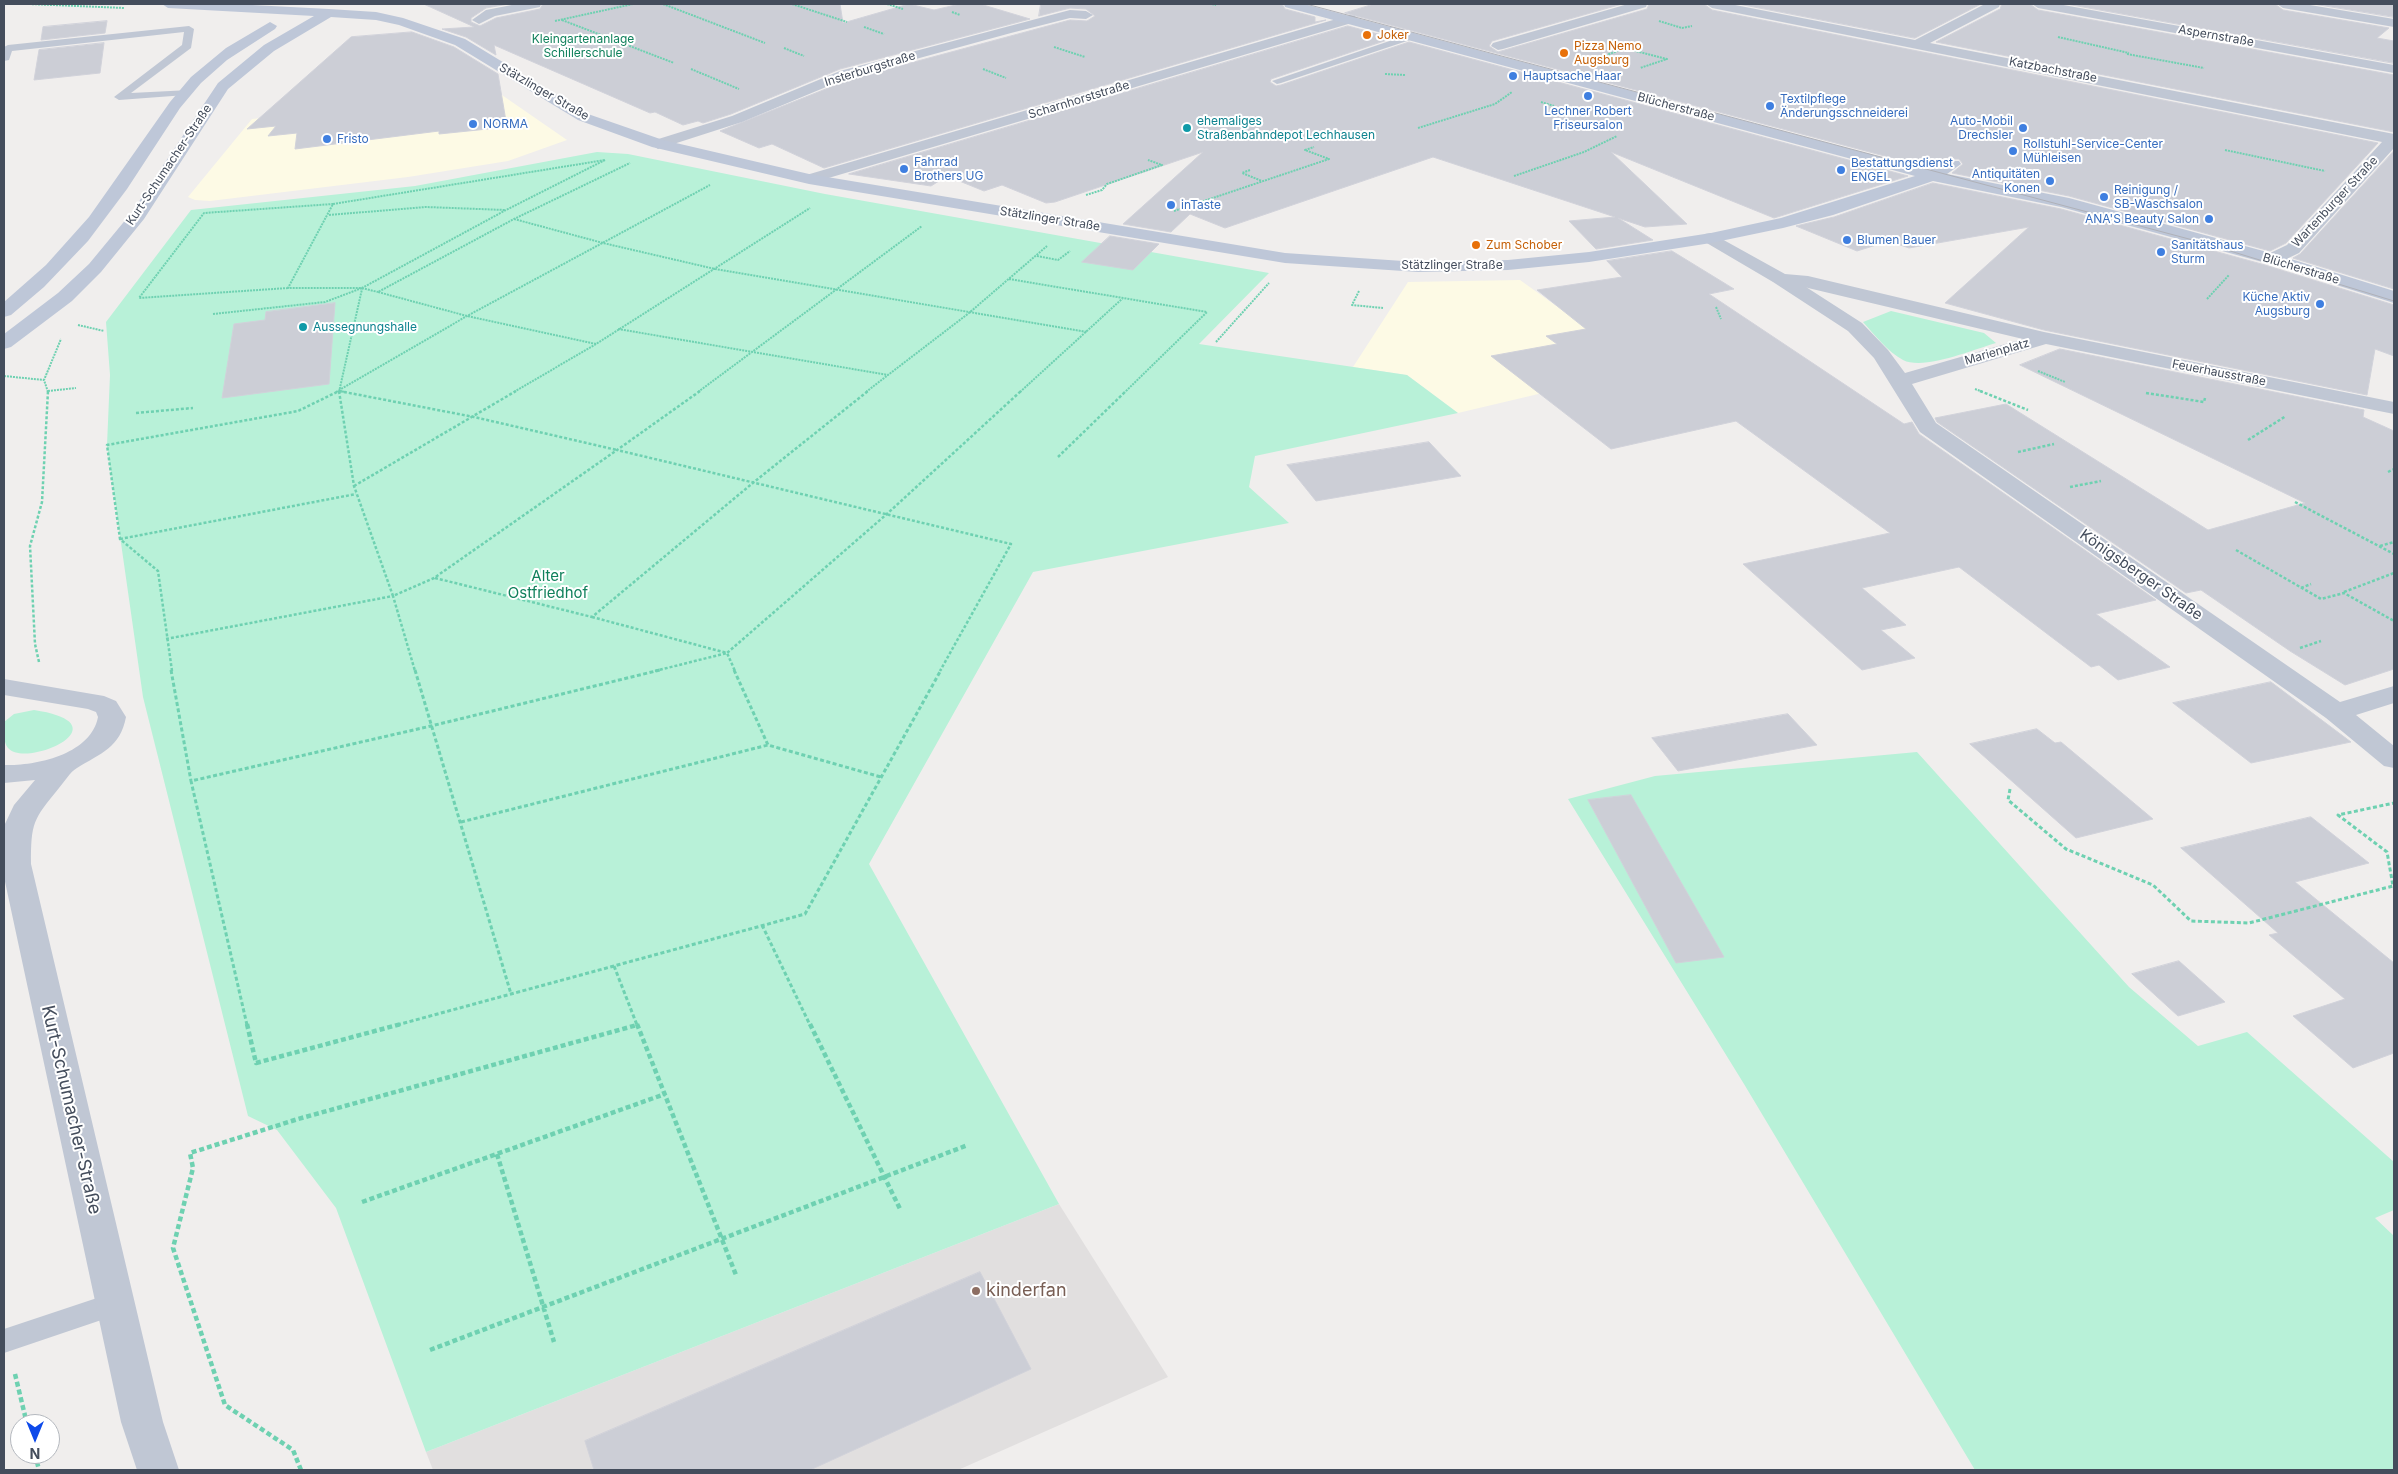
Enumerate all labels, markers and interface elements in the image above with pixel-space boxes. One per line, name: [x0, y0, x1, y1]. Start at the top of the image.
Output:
street label: Aspernstraße: [2177, 22, 2255, 50]
place label: Joker: [1377, 28, 1409, 42]
marker: Joker: [1361, 29, 1373, 41]
park label: Kleingartenanlage Schillerschule: [532, 32, 634, 60]
place label: Pizza Nemo Augsburg: [1574, 39, 1642, 67]
marker: Pizza Nemo Augsburg: [1558, 47, 1570, 59]
street label: Insterburgstraße: [823, 48, 917, 90]
street label: Katzbachstraße: [2008, 54, 2098, 86]
street label: Stätzlinger Straße: [496, 60, 592, 124]
place label: Hauptsache Haar: [1523, 69, 1621, 83]
marker: Hauptsache Haar: [1507, 70, 1519, 82]
street label: Scharnhorststraße: [1027, 78, 1131, 122]
marker: Lechner Robert Friseursalon: [1582, 90, 1594, 102]
street label: Blücherstraße: [1636, 90, 1716, 124]
place label: Textilpflege Änderungsschneiderei: [1780, 92, 1908, 120]
marker: Textilpflege Änderungsschneiderei: [1764, 100, 1776, 112]
street label: Kurt-Schumacher-Straße: [123, 102, 215, 228]
place label: Lechner Robert Friseursalon: [1544, 104, 1632, 132]
place label: ehemaliges Straßenbahndepot Lechhausen: [1197, 114, 1375, 142]
place label: Auto-Mobil Drechsler: [1950, 114, 2013, 142]
place label: NORMA: [483, 117, 528, 131]
marker: NORMA: [467, 118, 479, 130]
marker: ehemaliges Straßenbahndepot Lechhausen: [1181, 122, 1193, 134]
marker: Auto-Mobil Drechsler: [2017, 122, 2029, 134]
place label: Fristo: [337, 132, 369, 146]
marker: Fristo: [321, 133, 333, 145]
place label: Rollstuhl-Service-Center Mühleisen: [2023, 137, 2163, 165]
marker: Rollstuhl-Service-Center Mühleisen: [2007, 145, 2019, 157]
street label: Wartenburger Straße: [2289, 154, 2381, 250]
place label: Fahrrad Brothers UG: [914, 155, 983, 183]
place label: Bestattungsdienst ENGEL: [1851, 156, 1953, 184]
marker: Fahrrad Brothers UG: [898, 163, 910, 175]
marker: Bestattungsdienst ENGEL: [1835, 164, 1847, 176]
place label: Antiquitäten Konen: [1972, 167, 2040, 195]
marker: Antiquitäten Konen: [2044, 175, 2056, 187]
place label: Reinigung / SB-Waschsalon: [2114, 183, 2203, 211]
marker: Reinigung / SB-Waschsalon: [2098, 191, 2110, 203]
place label: inTaste: [1181, 198, 1221, 212]
marker: inTaste: [1165, 199, 1177, 211]
street label: Stätzlinger Straße: [999, 204, 1101, 234]
place label: ANA'S Beauty Salon: [2085, 212, 2199, 226]
marker: ANA'S Beauty Salon: [2203, 213, 2215, 225]
place label: Blumen Bauer: [1857, 233, 1936, 247]
marker: Blumen Bauer: [1841, 234, 1853, 246]
place label: Zum Schober: [1486, 238, 1562, 252]
place label: Sanitätshaus Sturm: [2171, 238, 2244, 266]
marker: Zum Schober: [1470, 239, 1482, 251]
marker: Sanitätshaus Sturm: [2155, 246, 2167, 258]
street label: Blücherstraße: [2261, 251, 2341, 287]
street label: Stätzlinger Straße: [1401, 258, 1503, 272]
place label: Küche Aktiv Augsburg: [2242, 290, 2310, 318]
marker: Küche Aktiv Augsburg: [2314, 298, 2326, 310]
place label: Aussegnungshalle: [313, 320, 417, 334]
marker: Aussegnungshalle: [297, 321, 309, 333]
street label: Marienplatz: [1963, 336, 2031, 368]
street label: Feuerhausstraße: [2171, 357, 2267, 389]
street label: Königsberger Straße: [2076, 526, 2206, 624]
park label: Alter Ostfriedhof: [508, 567, 588, 602]
street label: Kurt-Schumacher-Straße: [36, 1003, 106, 1217]
place label: kinderfan: [986, 1280, 1067, 1302]
marker: kinderfan: [970, 1285, 982, 1297]
north arrow: [10, 1414, 60, 1464]
text: N: [30, 1445, 40, 1462]

